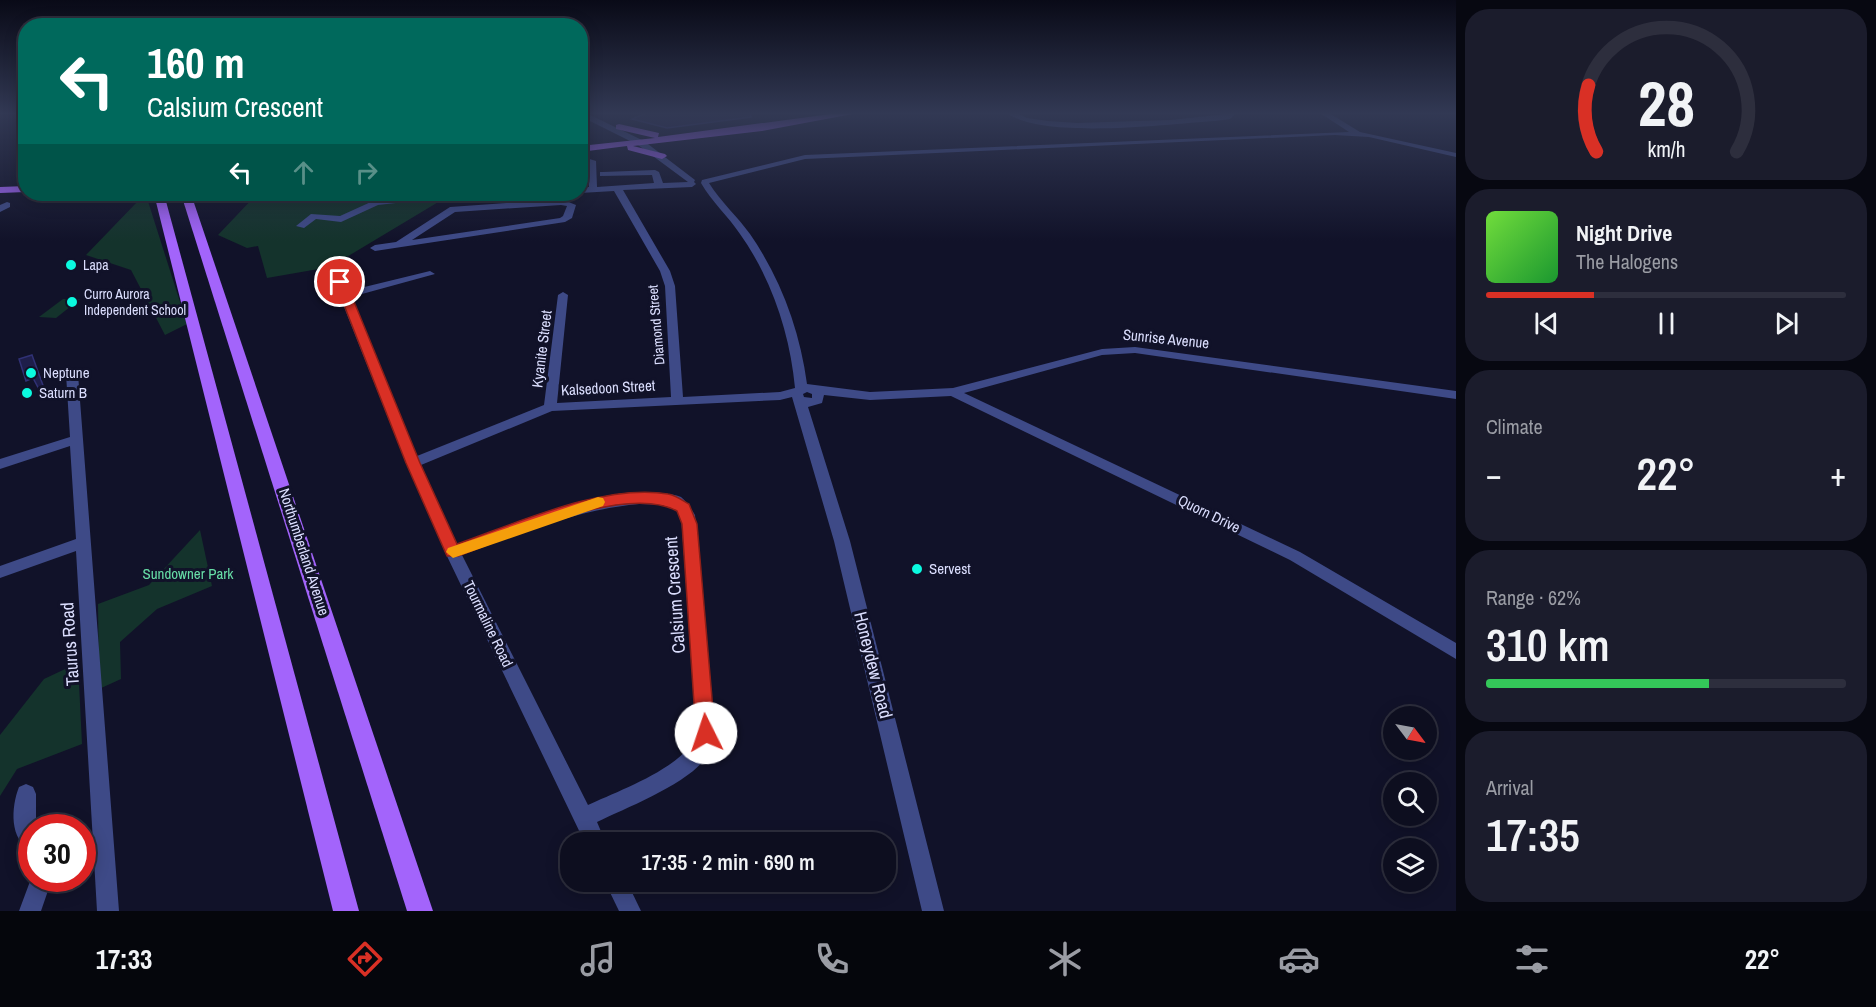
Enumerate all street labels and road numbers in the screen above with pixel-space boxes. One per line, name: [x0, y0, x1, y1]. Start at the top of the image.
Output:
street label: Diamond Street: [644, 284, 668, 366]
street label: Kyanite Street: [526, 308, 557, 389]
street label: Sunrise Avenue: [1122, 324, 1210, 353]
street label: Kalsedoon Street: [560, 375, 656, 400]
street label: Northumberland Avenue: [274, 486, 335, 618]
street label: Quorn Drive: [1175, 489, 1244, 538]
street label: Calsium Crescent: [658, 536, 691, 654]
street label: Tourmaline Road: [458, 577, 518, 670]
street label: Taurus Road: [54, 601, 85, 687]
street label: Honeydew Road: [848, 609, 899, 721]

